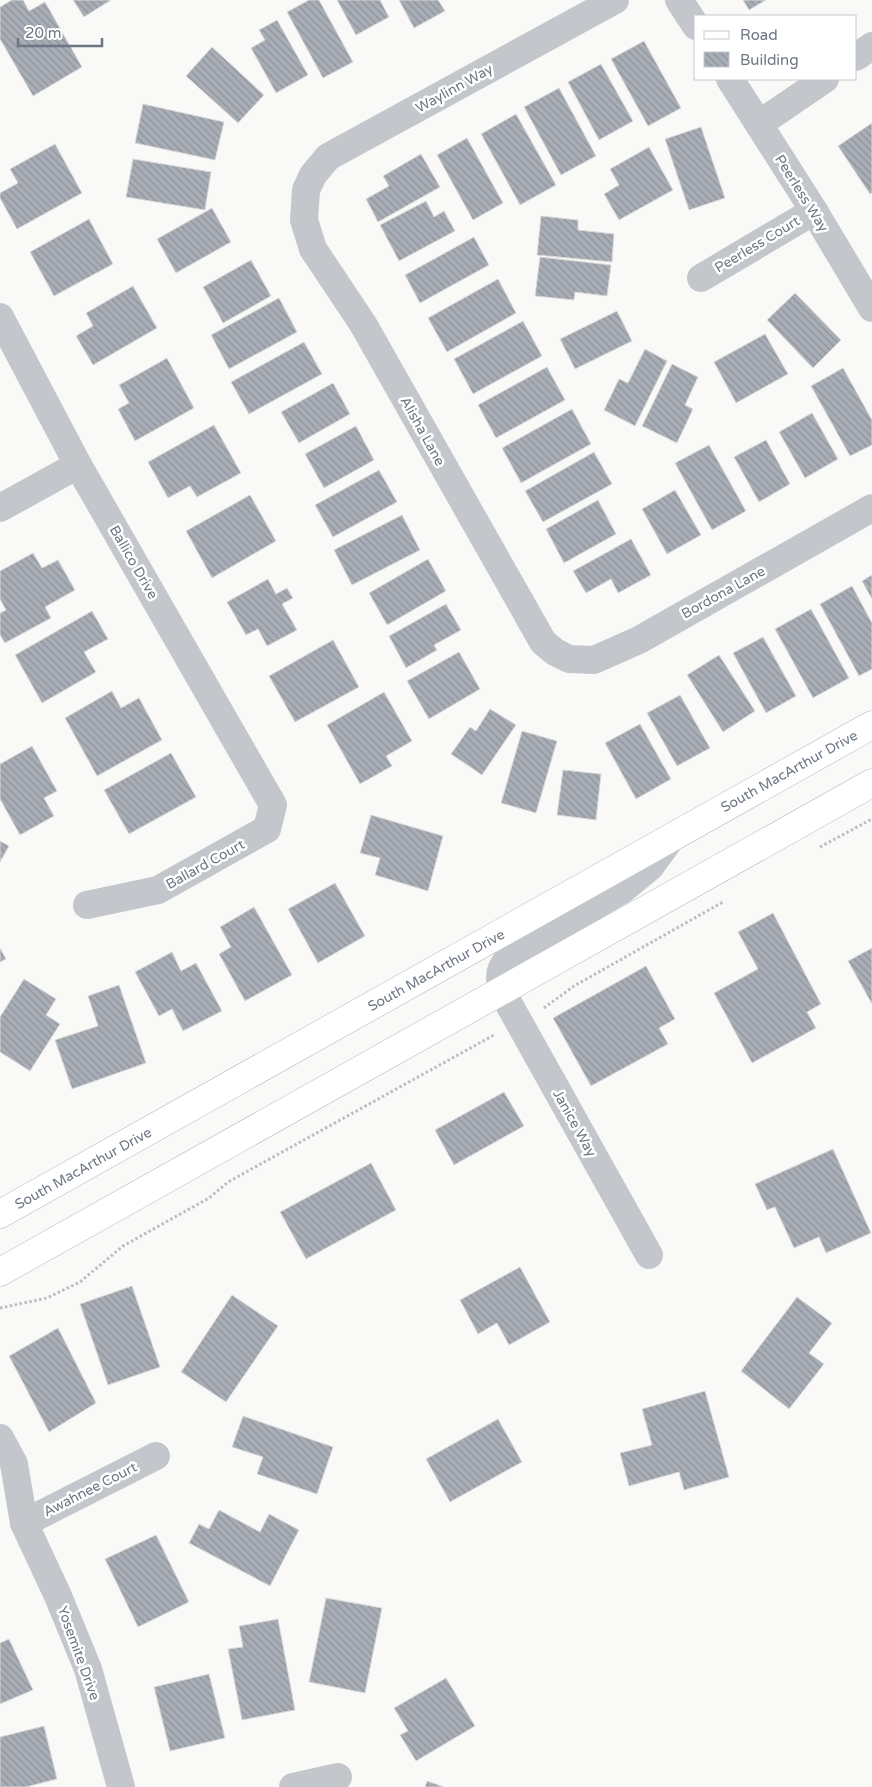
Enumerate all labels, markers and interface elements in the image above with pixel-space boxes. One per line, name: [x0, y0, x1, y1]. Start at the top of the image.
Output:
scale bar: [18, 15, 101, 47]
legend: [694, 15, 857, 80]
text: 20 m: [25, 24, 62, 42]
text: Road: [740, 26, 778, 44]
text: Building: [740, 51, 799, 69]
street label: Waylinn Way: [413, 60, 496, 117]
street label: Peerless Way: [771, 152, 832, 235]
street label: Peerless Court: [712, 212, 803, 276]
street label: Alisha Lane: [397, 394, 449, 469]
street label: Ballico Drive: [106, 522, 161, 602]
street label: Bordona Lane: [678, 562, 768, 622]
street label: South MacArthur Drive: [718, 727, 861, 816]
street label: Ballard Court: [163, 836, 248, 893]
street label: South MacArthur Drive: [365, 926, 508, 1015]
street label: Janice Way: [549, 1087, 600, 1160]
street label: South MacArthur Drive: [12, 1124, 155, 1213]
street label: Awahnee Court: [41, 1458, 140, 1520]
street label: Yosemite Drive: [54, 1604, 103, 1703]

